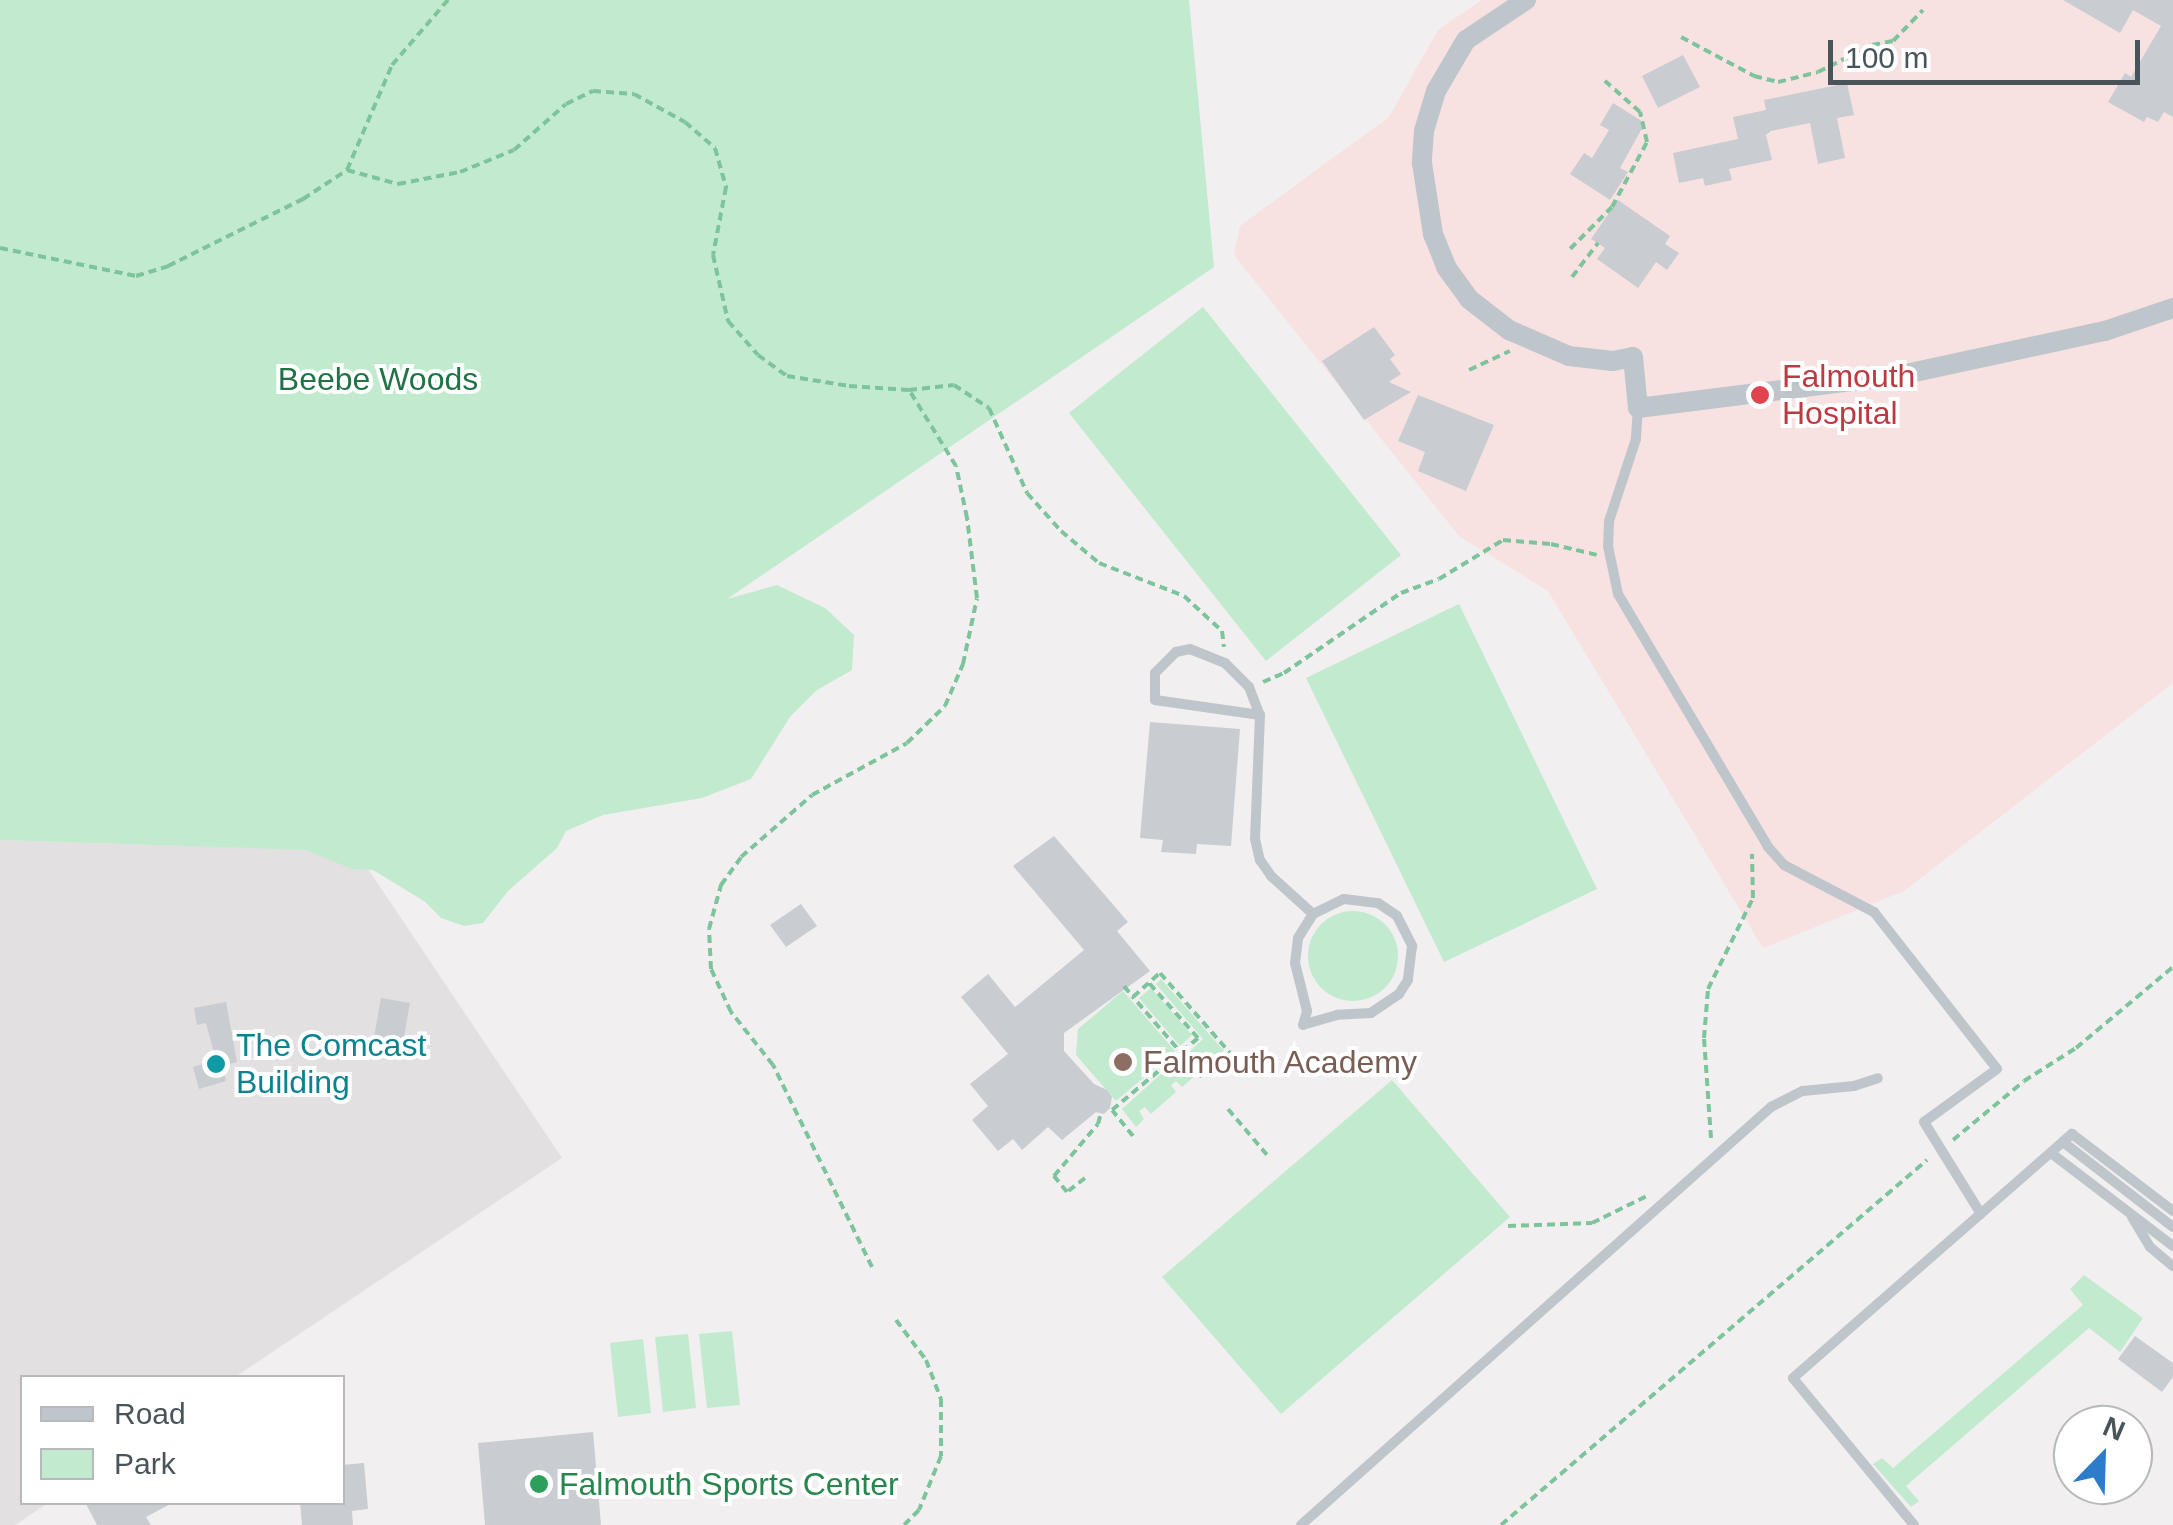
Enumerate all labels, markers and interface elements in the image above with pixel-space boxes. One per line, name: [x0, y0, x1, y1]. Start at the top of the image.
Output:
scale bar: [1833, 20, 2146, 82]
text: 100 m: [1845, 41, 1928, 74]
place label: Falmouth Hospital: [1782, 358, 1915, 433]
park label: Beebe Woods: [278, 360, 478, 398]
marker: Falmouth Hospital: [1747, 382, 1773, 408]
place label: The Comcast Building: [236, 1027, 426, 1102]
place label: Falmouth Academy: [1143, 1043, 1419, 1081]
marker: Falmouth Academy: [1112, 1051, 1134, 1073]
marker: The Comcast Building: [205, 1053, 227, 1075]
legend: [20, 1375, 345, 1505]
text: Road: [114, 1397, 186, 1430]
north arrow: [2053, 1405, 2153, 1505]
text: N: [2099, 1411, 2129, 1447]
text: Park: [114, 1447, 176, 1480]
place label: Falmouth Sports Center: [559, 1465, 899, 1503]
marker: Falmouth Sports Center: [528, 1473, 550, 1495]

